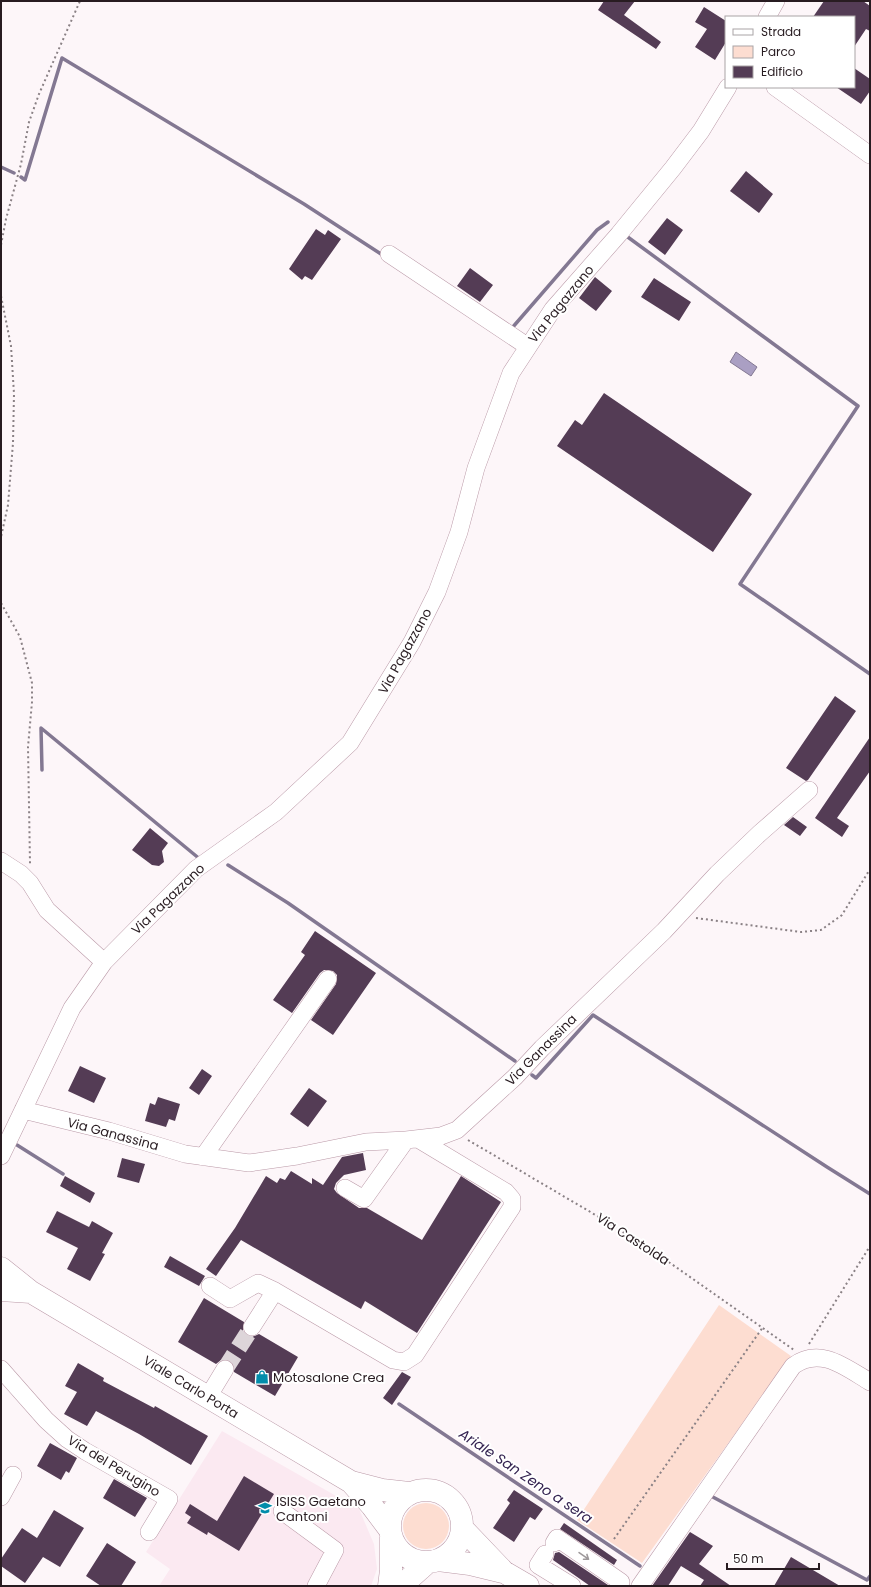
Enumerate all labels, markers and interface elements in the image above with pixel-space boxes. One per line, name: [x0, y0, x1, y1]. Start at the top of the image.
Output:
legend: [725, 16, 855, 88]
text: Strada: [761, 23, 801, 40]
text: Parco: [761, 43, 796, 60]
text: Edificio: [761, 63, 803, 80]
street label: Via Pagazzano: [524, 261, 598, 347]
street label: Via Pagazzano: [374, 605, 436, 697]
street label: Via Pagazzano: [127, 859, 209, 939]
street label: Via Ganassina: [501, 1010, 581, 1090]
street label: Via Ganassina: [65, 1113, 161, 1155]
street label: Via Castolda: [593, 1208, 673, 1270]
street label: Viale Carlo Porta: [140, 1351, 242, 1423]
place label: Motosalone Crea: [273, 1368, 384, 1387]
shop icon: Motosalone Crea: [254, 1369, 270, 1385]
water label: Ariale San Zeno a sera: [454, 1423, 597, 1529]
street label: Via del Perugino: [64, 1431, 164, 1501]
place label: ISISS Gaetano Cantoni: [276, 1492, 366, 1526]
school or university icon: ISISS Gaetano Cantoni: [257, 1500, 273, 1516]
scale bar: [727, 1545, 819, 1571]
text: 50 m: [733, 1550, 764, 1567]
one-way arrow: [578, 1552, 589, 1560]

